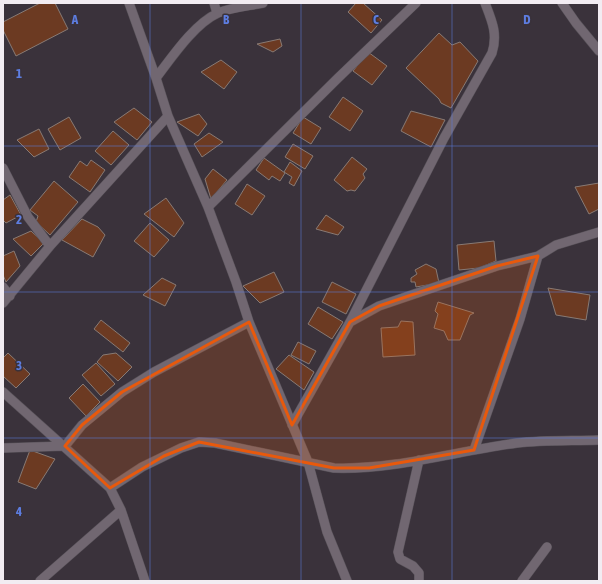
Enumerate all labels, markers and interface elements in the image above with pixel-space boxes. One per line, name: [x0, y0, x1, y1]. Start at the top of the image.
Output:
text: A: [71, 12, 79, 27]
text: B: [223, 12, 230, 27]
text: C: [373, 12, 379, 27]
text: D: [523, 12, 531, 27]
text: 1: [16, 66, 22, 81]
text: 2: [16, 212, 22, 227]
text: 3: [16, 358, 22, 373]
text: 4: [15, 504, 22, 519]

